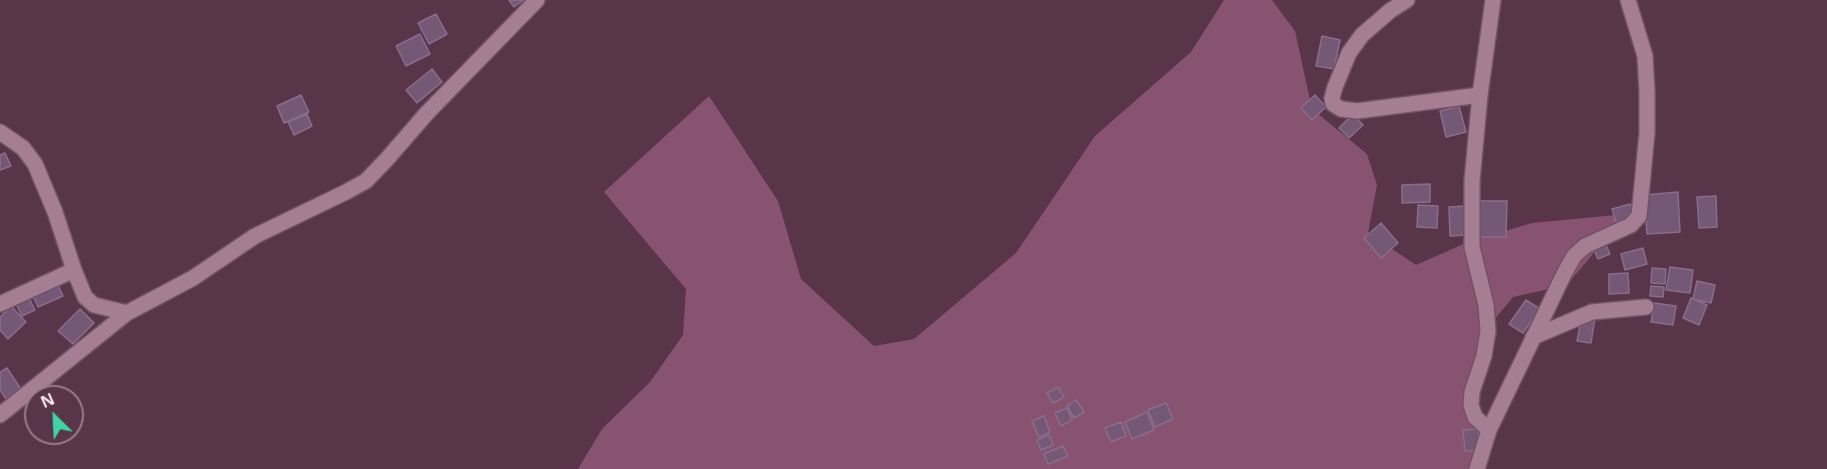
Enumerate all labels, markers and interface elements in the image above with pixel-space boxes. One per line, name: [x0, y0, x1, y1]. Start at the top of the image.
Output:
north arrow: [24, 385, 84, 445]
text: N: [37, 388, 58, 413]

